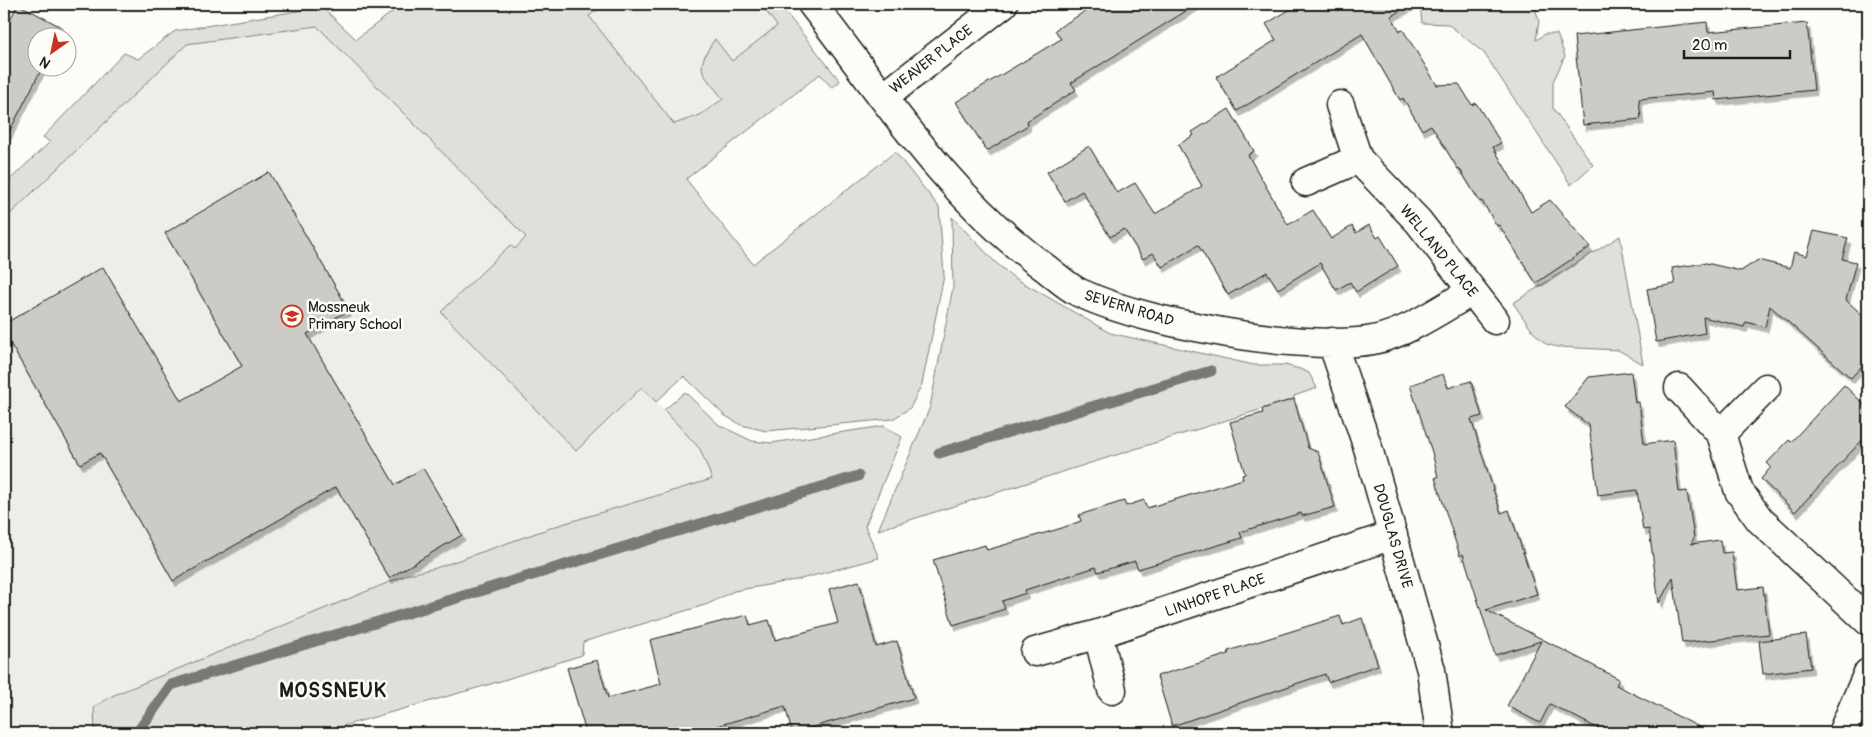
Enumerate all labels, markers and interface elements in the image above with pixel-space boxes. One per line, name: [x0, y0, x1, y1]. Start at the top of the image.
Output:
street label: WEAVER PLACE: [886, 21, 977, 98]
north arrow: [28, 28, 78, 78]
scale bar: [1684, 28, 1791, 60]
text: 20 m: [1692, 36, 1727, 55]
text: N: [37, 53, 54, 72]
street label: WELLAND PLACE: [1395, 201, 1482, 302]
street label: SEVERN ROAD: [1082, 286, 1176, 331]
place label: Mossneuk Primary School: [308, 298, 402, 334]
school or university icon: Mossneuk Primary School: [280, 304, 304, 328]
street label: DOUGLAS DRIVE: [1368, 482, 1417, 591]
street label: LINHOPE PLACE: [1163, 569, 1268, 622]
district label: MOSSNEUK: [279, 678, 387, 703]

